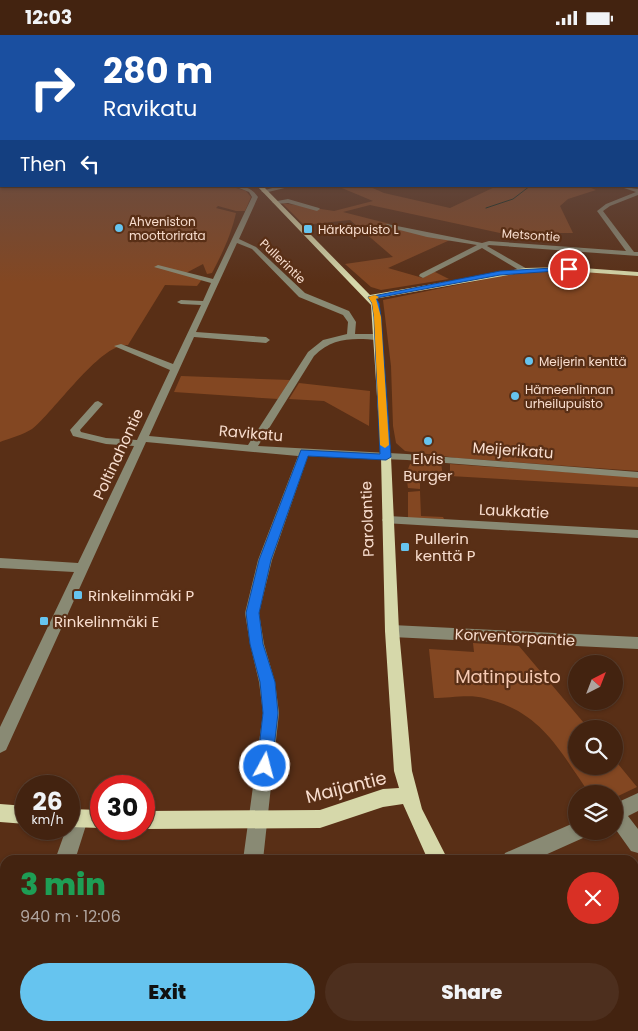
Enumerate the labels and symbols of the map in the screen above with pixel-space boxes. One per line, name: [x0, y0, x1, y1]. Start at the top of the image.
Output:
place label: Ahveniston moottorirata: [129, 213, 206, 244]
place label: Härkäpuisto L: [318, 221, 399, 238]
marker: Ahveniston moottorirata: [113, 222, 125, 234]
marker: Härkäpuisto L: [302, 223, 314, 235]
street label: Metsontie: [501, 224, 561, 246]
street label: Pullerintie: [256, 235, 310, 287]
pin: [548, 248, 590, 290]
place label: Meijerin kenttä: [539, 353, 627, 370]
marker: Meijerin kenttä: [523, 355, 535, 367]
place label: Hämeenlinnan urheilupuisto: [525, 381, 613, 412]
marker: Hämeenlinnan urheilupuisto: [509, 390, 521, 402]
street label: Poltinahontie: [88, 405, 148, 503]
street label: Ravikatu: [218, 420, 284, 446]
marker: Elvis Burger: [422, 435, 434, 447]
street label: Meijerikatu: [472, 437, 554, 463]
place label: Elvis Burger: [403, 448, 453, 486]
street label: Parolantie: [355, 481, 379, 557]
street label: Laukkatie: [478, 499, 550, 523]
place label: Pullerin kenttä P: [415, 528, 476, 566]
marker: Pullerin kenttä P: [399, 541, 411, 553]
place label: Rinkelinmäki P: [88, 585, 194, 606]
marker: Rinkelinmäki P: [72, 589, 84, 601]
place label: Rinkelinmäki E: [54, 611, 159, 632]
marker: Rinkelinmäki E: [38, 615, 50, 627]
street label: Korventorpantie: [454, 623, 576, 651]
north arrow: [568, 655, 622, 710]
park label: Matinpuisto: [455, 664, 561, 689]
position arrow: [238, 739, 290, 791]
street label: Maijantie: [303, 765, 389, 809]
speed limit sign: 30: [90, 775, 155, 840]

